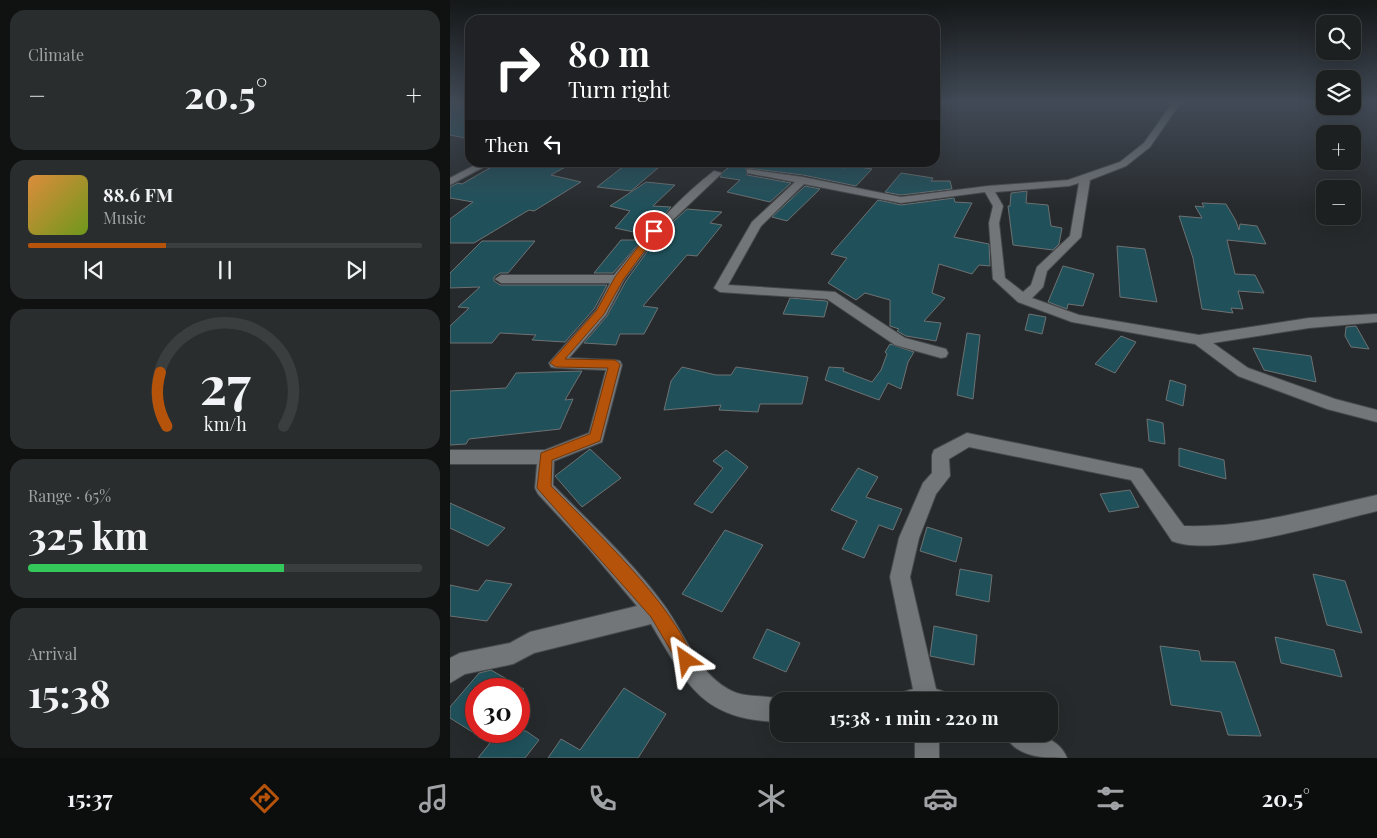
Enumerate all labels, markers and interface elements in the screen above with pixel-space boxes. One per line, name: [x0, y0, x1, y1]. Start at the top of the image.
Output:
map controls: [1316, 15, 1361, 225]
button: search: [1316, 15, 1361, 60]
text: 80 m: [568, 29, 650, 76]
icon: right: [485, 35, 550, 100]
text: Climate: [28, 44, 84, 65]
text: 20.5°: [184, 68, 267, 119]
button: layers: [1316, 70, 1361, 115]
text: Turn right: [568, 74, 670, 104]
text: −: [28, 76, 46, 113]
text: +: [406, 76, 422, 113]
button: +: [1316, 125, 1361, 170]
icon: left: [539, 130, 567, 158]
text: Then: [485, 131, 529, 157]
button: −: [1316, 180, 1361, 225]
text: 88.6 FM: [103, 181, 173, 207]
text: Music: [103, 207, 146, 228]
pin: [633, 210, 675, 252]
icon: arrive: [640, 217, 668, 245]
icon: previous: [80, 256, 108, 284]
icon: pause: [211, 256, 239, 284]
icon: next: [342, 256, 370, 284]
text: 27: [200, 349, 251, 418]
text: km/h: [204, 412, 247, 435]
text: Range · 65%: [28, 485, 111, 506]
text: 325 km: [28, 509, 148, 560]
position arrow: [659, 633, 711, 685]
text: Arrival: [28, 643, 77, 664]
text: 15:38: [28, 667, 110, 718]
speed limit sign: 30: [465, 678, 530, 743]
text: 15:38 · 1 min · 220 m: [829, 704, 999, 730]
icon: directions: [247, 781, 282, 816]
icon: music: [416, 781, 451, 816]
icon: phone: [585, 781, 620, 816]
icon: climate: [754, 781, 789, 816]
icon: car: [923, 781, 958, 816]
icon: filters: [1093, 781, 1128, 816]
text: 15:37: [67, 783, 112, 813]
text: 20.5°: [1262, 783, 1310, 813]

